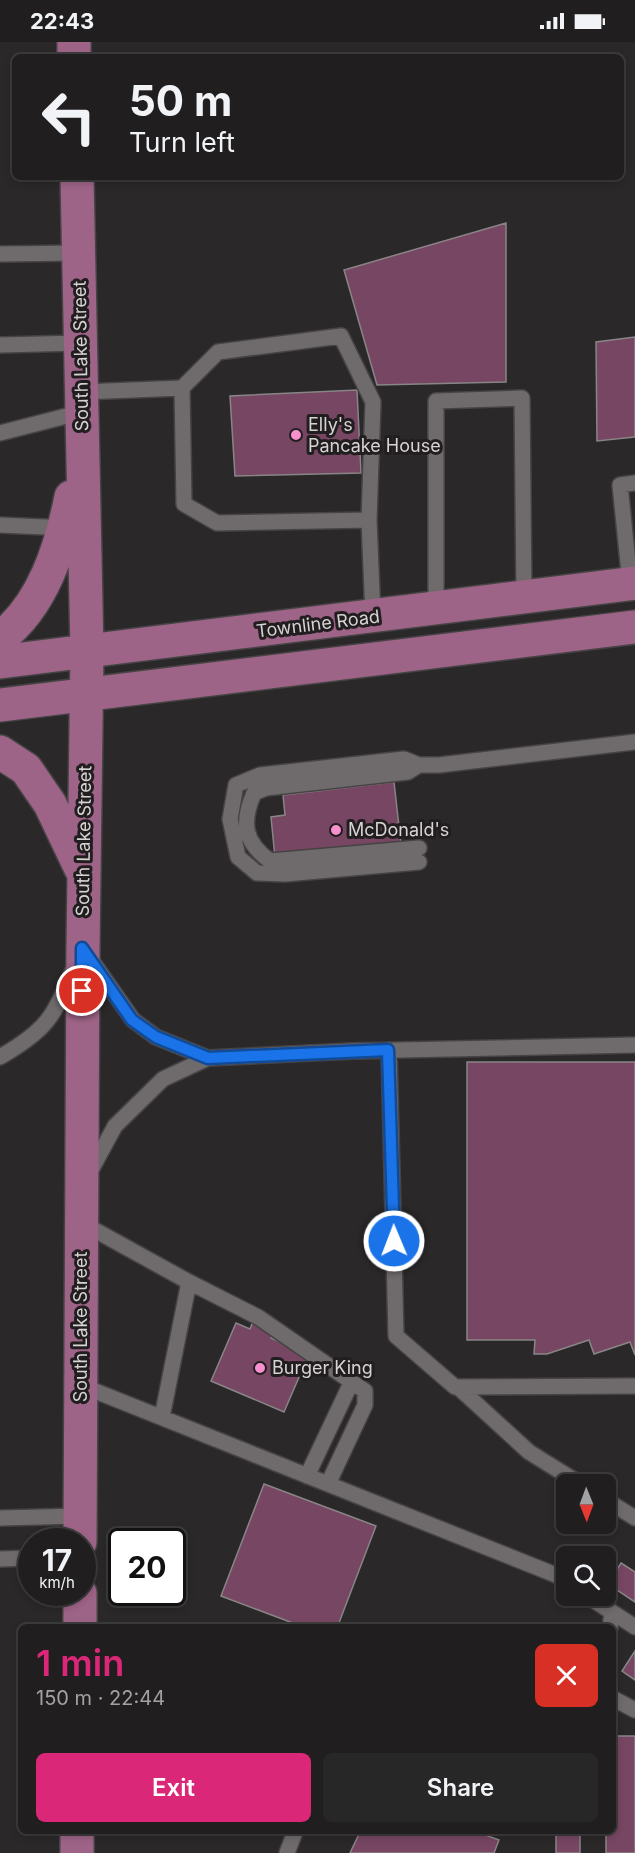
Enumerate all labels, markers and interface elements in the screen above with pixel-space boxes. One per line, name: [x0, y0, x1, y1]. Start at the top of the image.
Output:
text: 22:43: [30, 8, 94, 34]
text: 50 m: [129, 75, 232, 126]
icon: left: [30, 78, 108, 156]
text: Turn left: [129, 126, 235, 159]
street label: South Lake Street: [69, 280, 92, 432]
place label: Elly's Pancake House: [308, 414, 441, 456]
marker: Elly's Pancake House: [289, 428, 303, 442]
street label: Townline Road: [255, 606, 381, 642]
street label: South Lake Street: [72, 765, 95, 917]
place label: McDonald's: [348, 819, 449, 840]
marker: McDonald's: [329, 823, 343, 837]
pin: [56, 965, 107, 1016]
icon: arrive: [65, 974, 98, 1007]
position arrow: [362, 1209, 426, 1273]
street label: South Lake Street: [70, 1252, 91, 1402]
place label: Burger King: [272, 1357, 373, 1378]
marker: Burger King: [253, 1361, 267, 1375]
north arrow: [556, 1474, 616, 1534]
map controls: [556, 1474, 616, 1606]
speed limit sign: 20: [108, 1528, 186, 1606]
text: 17: [42, 1542, 72, 1578]
button: search: [556, 1546, 616, 1606]
text: km/h: [39, 1573, 75, 1592]
text: 1 min: [36, 1641, 124, 1685]
button: close: [535, 1644, 598, 1707]
text: 150 m · 22:44: [36, 1686, 165, 1710]
button: Exit: [36, 1753, 311, 1822]
button: Share: [323, 1753, 598, 1822]

